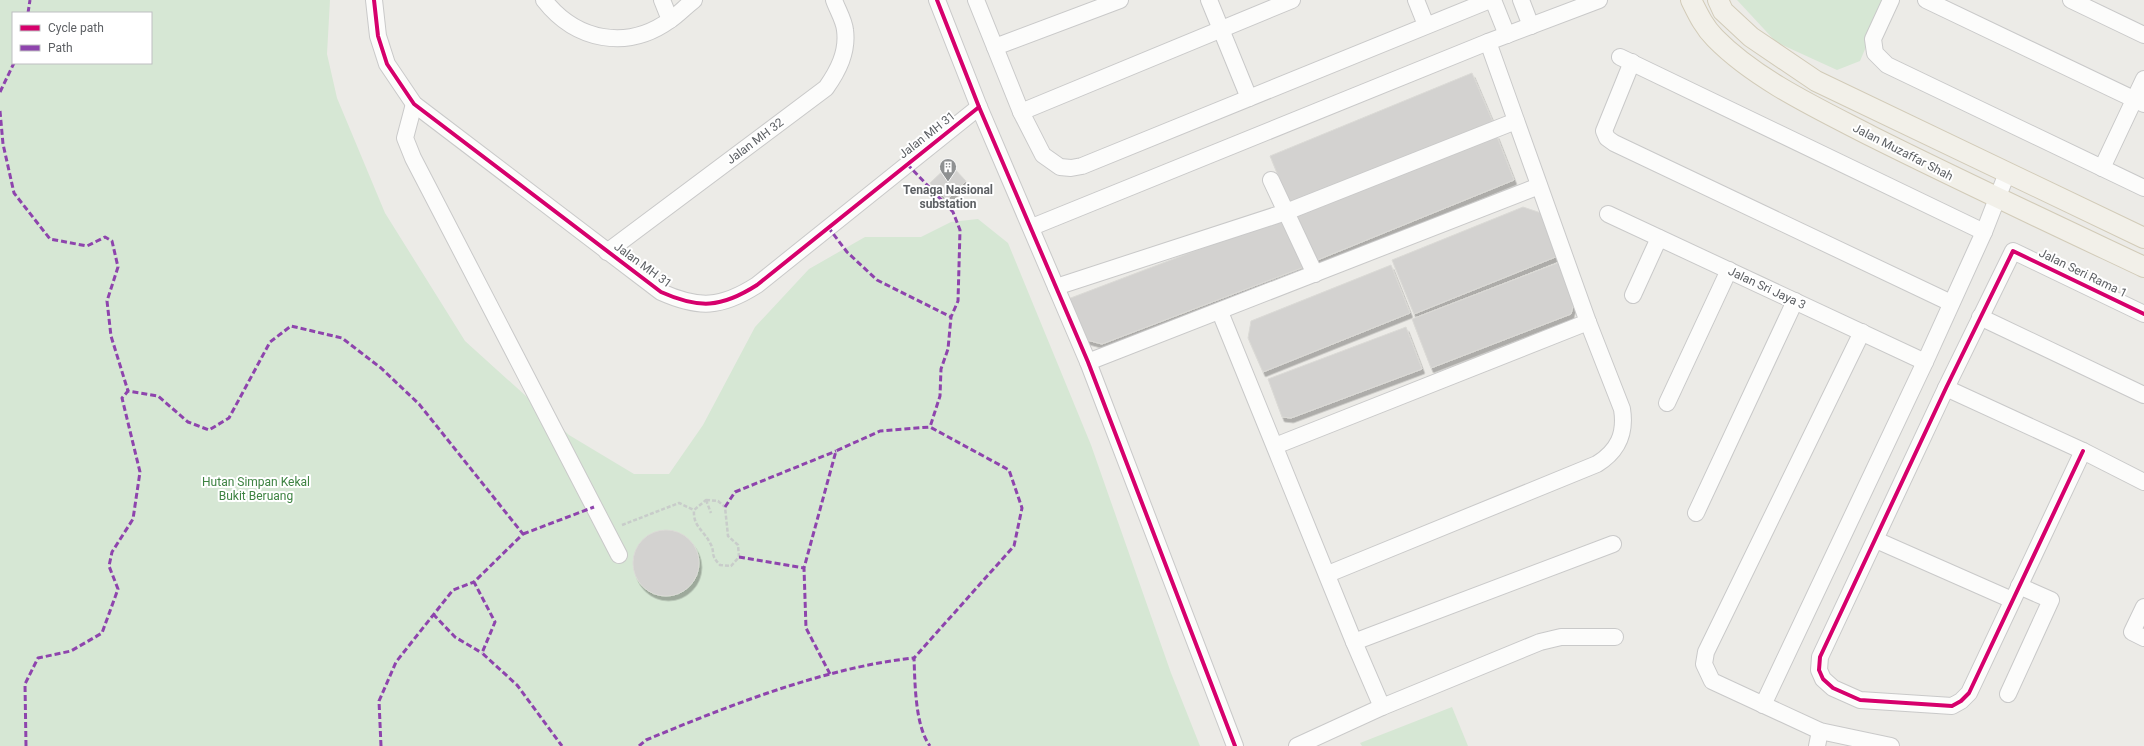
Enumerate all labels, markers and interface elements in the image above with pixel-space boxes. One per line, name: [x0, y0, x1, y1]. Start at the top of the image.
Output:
legend: [12, 12, 152, 64]
text: Cycle path: [48, 21, 104, 35]
text: Path: [48, 41, 73, 55]
street label: Jalan MH 31: [896, 109, 958, 161]
street label: Jalan MH 32: [724, 115, 786, 167]
street label: Jalan Muzaffar Shah: [1851, 121, 1955, 183]
building icon: Tenaga Nasional substation: [938, 157, 958, 182]
place label: Tenaga Nasional substation: [903, 183, 993, 211]
street label: Jalan MH 31: [611, 239, 675, 291]
street label: Jalan Seri Rama 1: [2037, 246, 2129, 300]
street label: Jalan Sri Jaya 3: [1726, 264, 1808, 312]
park label: Hutan Simpan Kekal Bukit Beruang: [202, 475, 310, 503]

